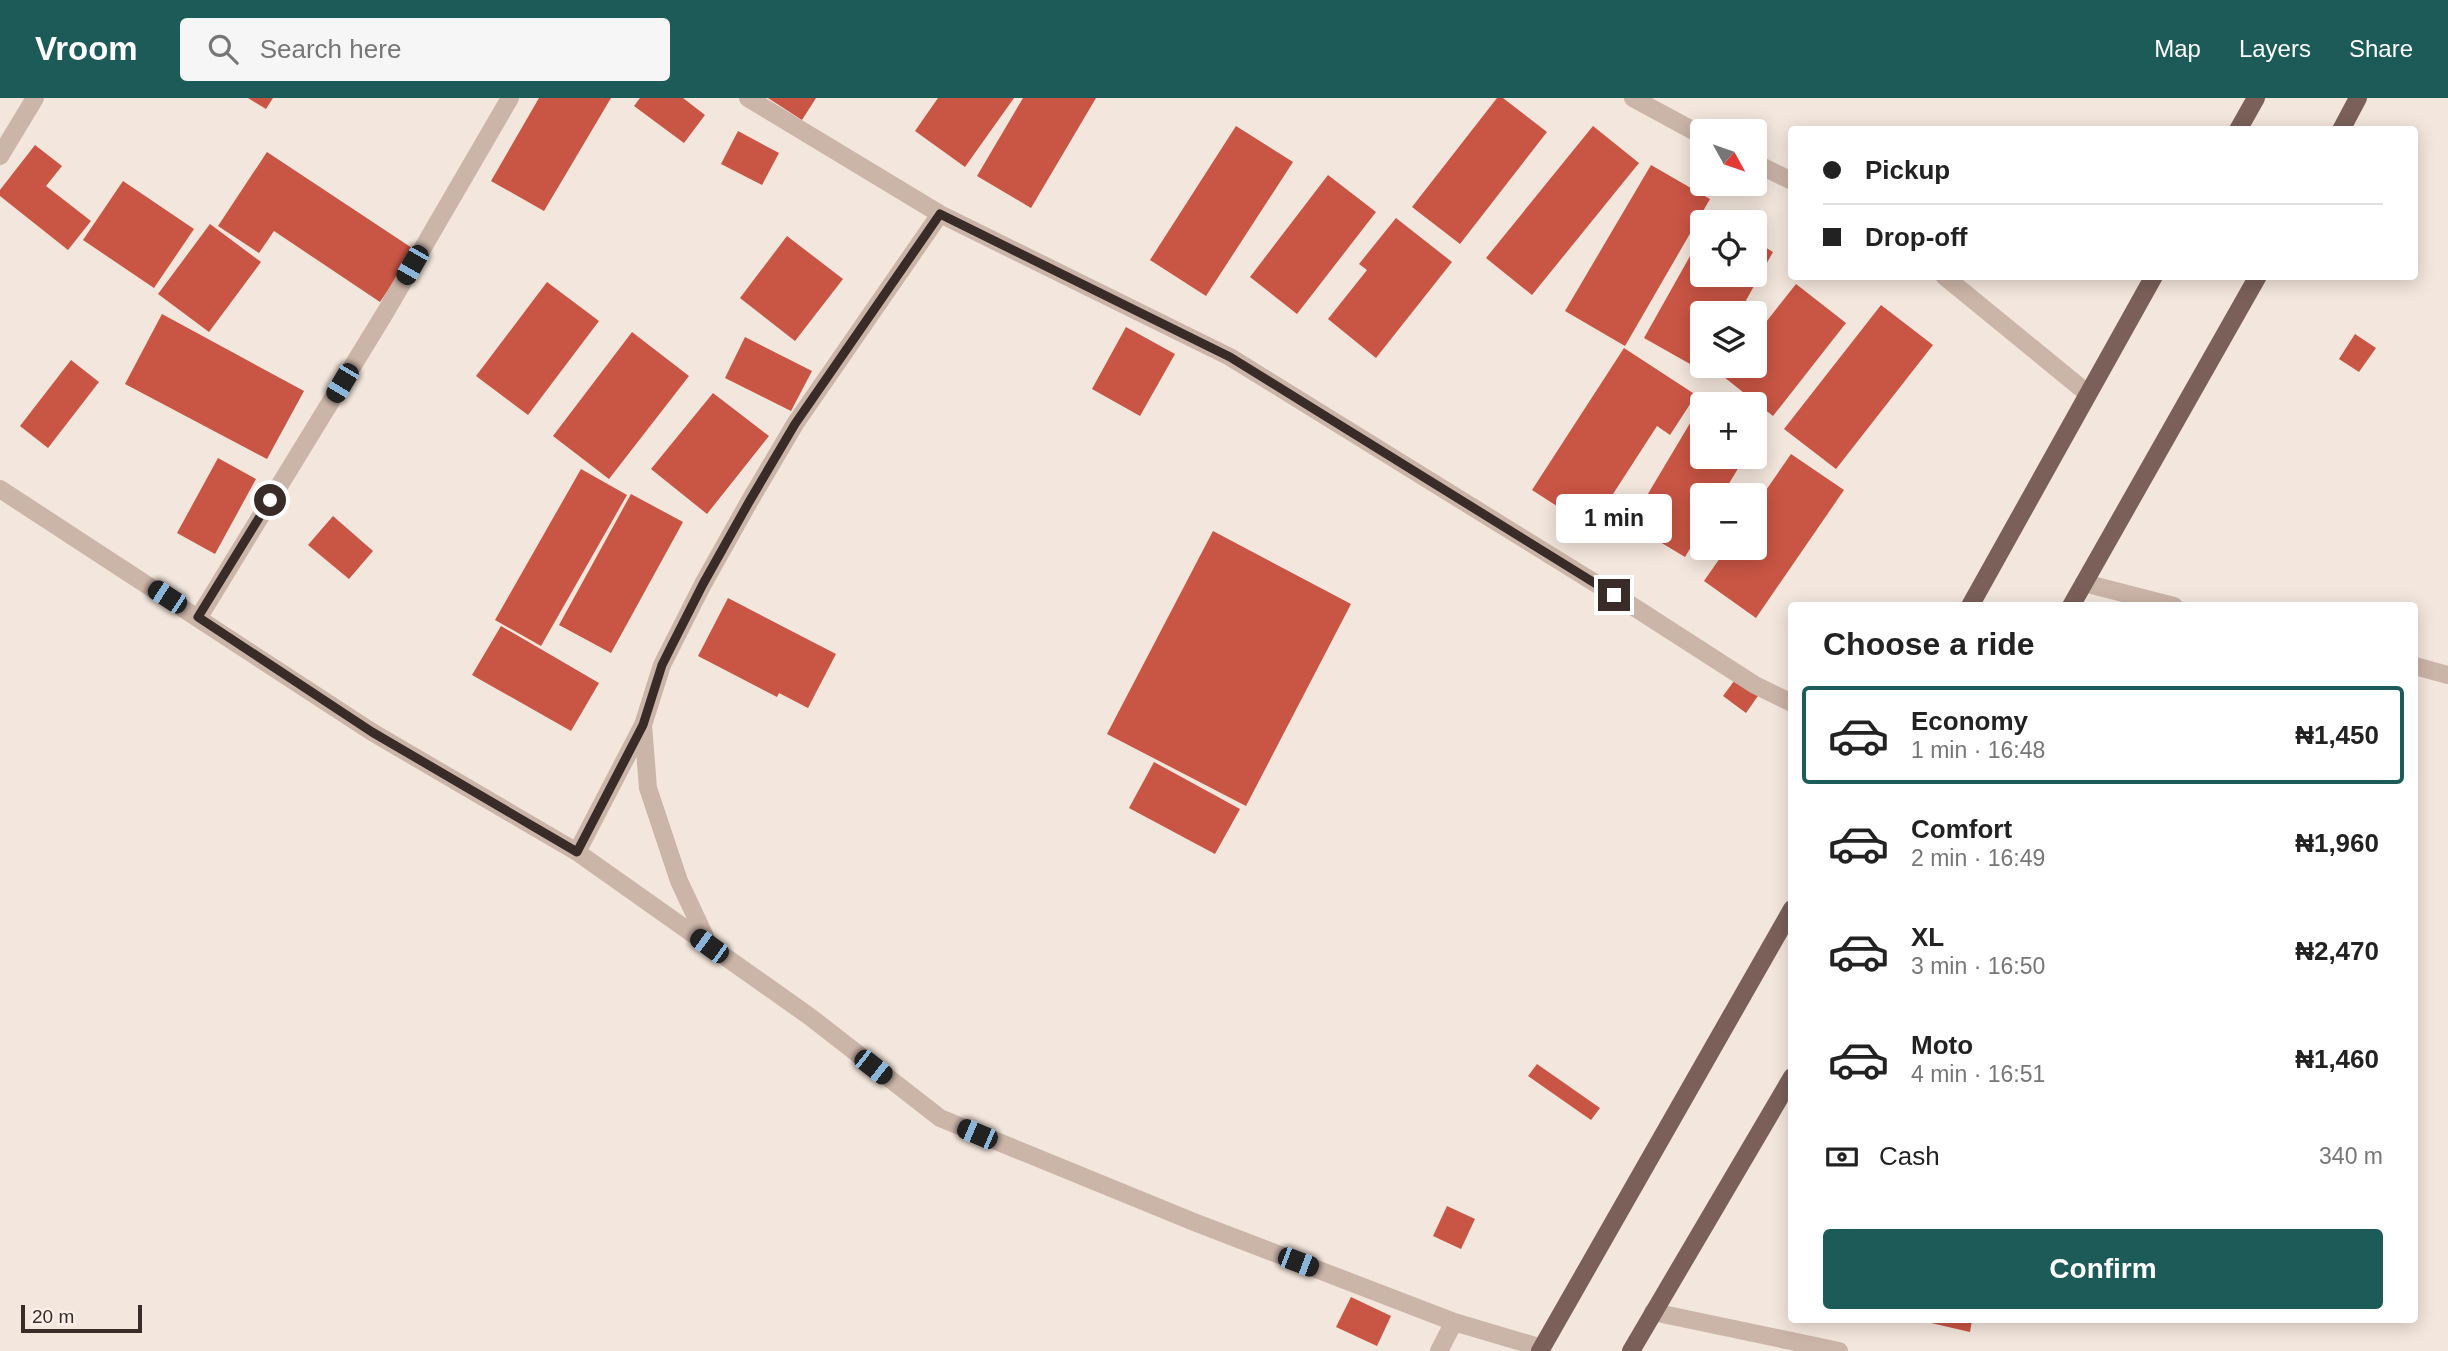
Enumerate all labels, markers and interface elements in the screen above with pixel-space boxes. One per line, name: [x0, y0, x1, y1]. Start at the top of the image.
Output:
search box: [180, 18, 670, 81]
text: Vroom: [35, 30, 138, 67]
icon: search: [204, 30, 242, 68]
text: Search here: [260, 34, 401, 64]
text: Map: [2154, 35, 2201, 62]
text: Layers: [2239, 35, 2311, 62]
text: Share: [2349, 35, 2413, 62]
north arrow: [1690, 119, 1768, 196]
map controls: [1690, 119, 1767, 560]
text: Pickup: [1865, 155, 1950, 185]
button: locate: [1690, 210, 1767, 287]
text: Drop-off: [1865, 222, 1968, 252]
car: [393, 242, 432, 288]
button: layers: [1690, 301, 1767, 378]
car: [323, 360, 362, 406]
button: +: [1690, 392, 1767, 469]
button: −: [1690, 483, 1767, 560]
route start: [254, 484, 286, 516]
callout: 1 min: [1556, 494, 1672, 542]
text: 1 min: [1584, 505, 1644, 531]
car: [144, 577, 191, 617]
route end: [1598, 579, 1630, 611]
text: Choose a ride: [1823, 626, 2035, 662]
icon: car: [1827, 704, 1890, 767]
text: Economy: [1911, 706, 2028, 736]
text: ₦1,450: [2295, 720, 2379, 750]
text: 1 min · 16:48: [1911, 737, 2045, 763]
icon: car: [1827, 812, 1890, 875]
text: Comfort: [1911, 814, 2012, 844]
text: ₦1,960: [2295, 828, 2379, 858]
text: 2 min · 16:49: [1911, 845, 2045, 871]
icon: car: [1827, 920, 1890, 983]
text: XL: [1911, 922, 1944, 952]
car: [686, 925, 733, 967]
text: ₦2,470: [2295, 936, 2379, 966]
text: 3 min · 16:50: [1911, 953, 2045, 979]
icon: car: [1827, 1028, 1890, 1091]
text: Moto: [1911, 1030, 1973, 1060]
text: ₦1,460: [2295, 1044, 2379, 1074]
car: [850, 1046, 897, 1088]
text: 4 min · 16:51: [1911, 1061, 2045, 1087]
car: [954, 1116, 1001, 1152]
icon: cash: [1823, 1138, 1861, 1176]
text: Cash: [1879, 1141, 1940, 1171]
text: 340 m: [2319, 1143, 2383, 1169]
button: Confirm: [1823, 1229, 2383, 1309]
car: [1275, 1245, 1322, 1279]
scale bar: [21, 1302, 142, 1334]
text: 20 m: [32, 1306, 74, 1327]

